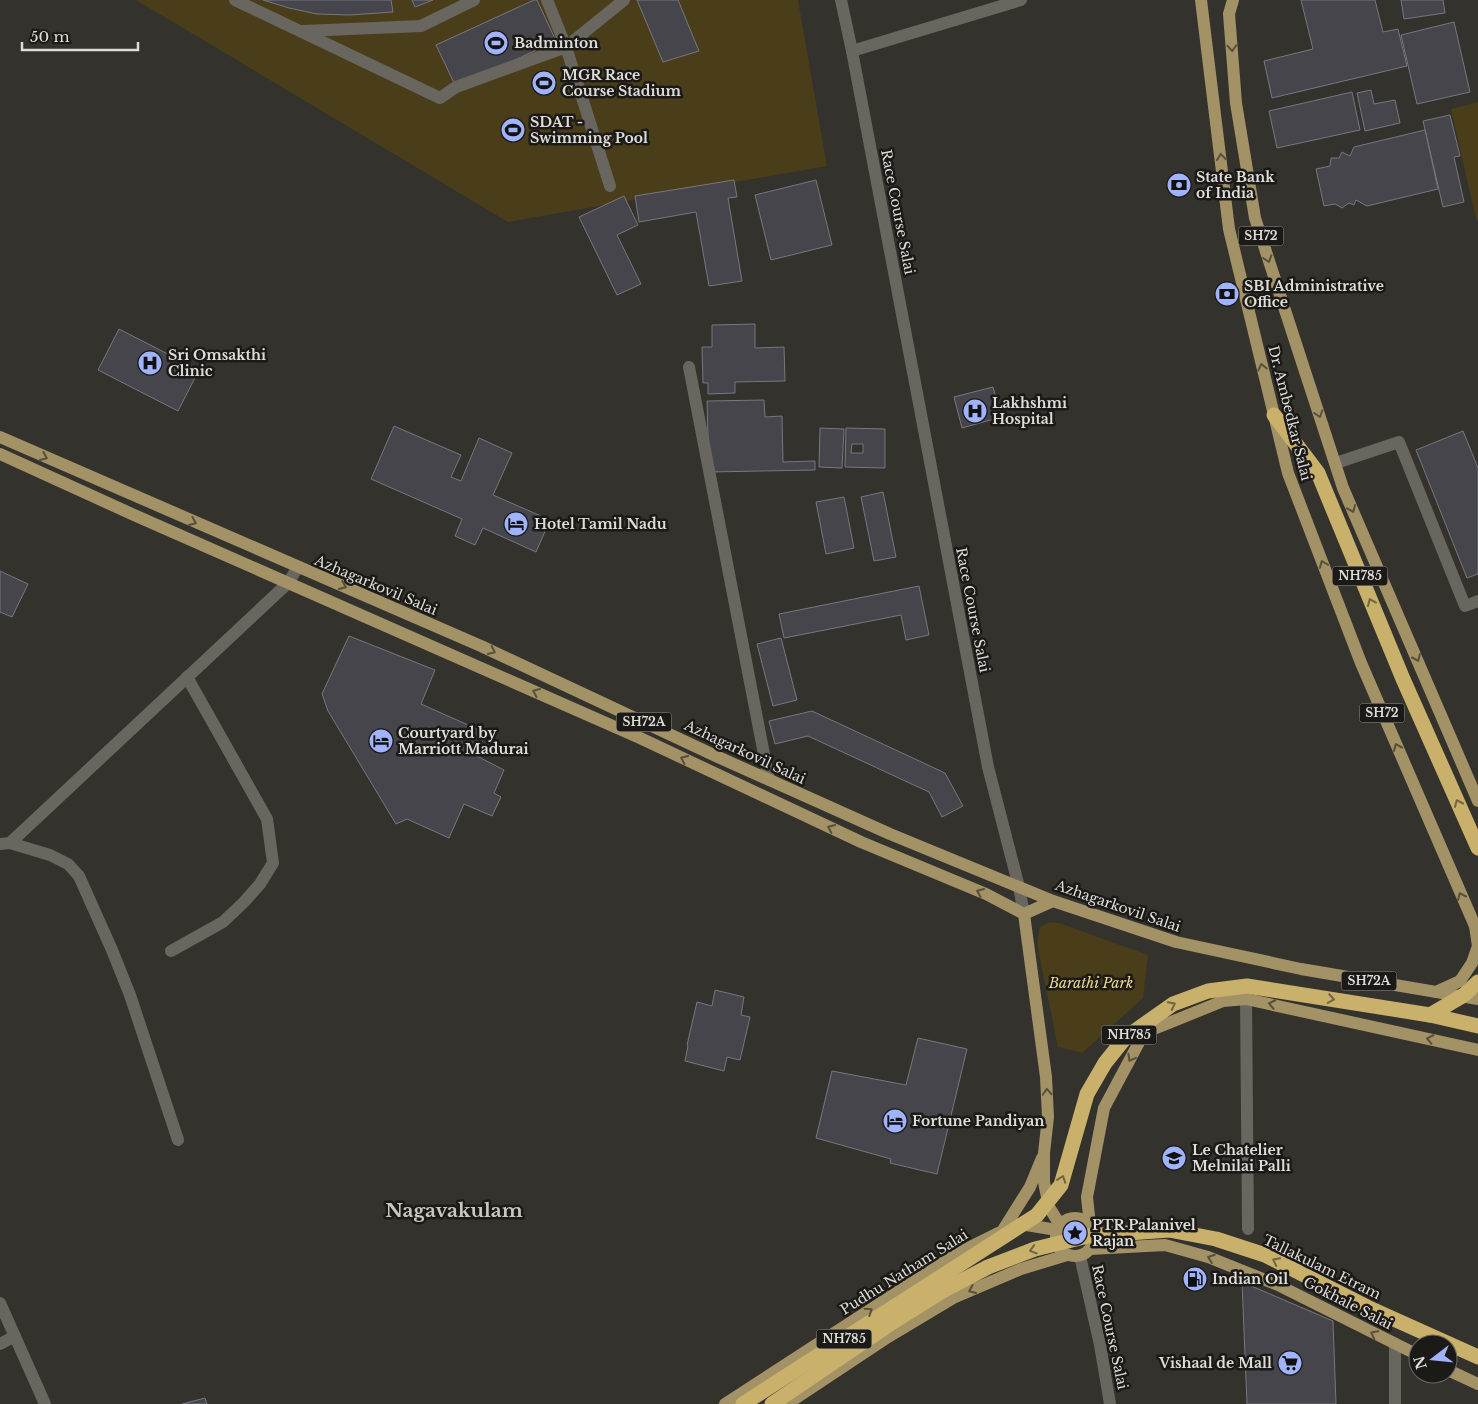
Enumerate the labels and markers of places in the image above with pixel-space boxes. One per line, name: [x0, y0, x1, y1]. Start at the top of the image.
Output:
sports icon: Badminton: [483, 30, 509, 56]
place label: Badminton: [514, 34, 598, 52]
place label: MGR Race Course Stadium: [562, 66, 681, 100]
sports icon: MGR Race Course Stadium: [531, 70, 557, 96]
place label: SDAT - Swimming Pool: [530, 113, 648, 147]
sports icon: SDAT - Swimming Pool: [500, 117, 526, 143]
place label: State Bank of India: [1196, 168, 1275, 202]
bank icon: State Bank of India: [1166, 172, 1192, 198]
place label: SBI Administrative Office: [1244, 277, 1384, 311]
bank icon: SBI Administrative Office: [1214, 281, 1240, 307]
place label: Sri Omsakthi Clinic: [168, 346, 266, 380]
hospital icon: Sri Omsakthi Clinic: [137, 350, 163, 376]
place label: Lakhshmi Hospital: [992, 394, 1067, 428]
hospital icon: Lakhshmi Hospital: [962, 398, 988, 424]
hotel icon: Hotel Tamil Nadu: [503, 511, 529, 537]
place label: Hotel Tamil Nadu: [534, 515, 667, 533]
place label: Courtyard by Marriott Madurai: [398, 724, 529, 758]
hotel icon: Courtyard by Marriott Madurai: [368, 728, 394, 754]
hotel icon: Fortune Pandiyan: [882, 1108, 908, 1134]
place label: Fortune Pandiyan: [912, 1112, 1045, 1130]
place label: Le Chatelier Melnilai Palli: [1192, 1141, 1291, 1175]
school or university icon: Le Chatelier Melnilai Palli: [1161, 1145, 1187, 1171]
place label: PTR Palanivel Rajan: [1092, 1216, 1196, 1250]
place icon: PTR Palanivel Rajan: [1062, 1220, 1088, 1246]
fuel station icon: Indian Oil: [1182, 1266, 1208, 1292]
place label: Indian Oil: [1212, 1270, 1288, 1288]
supermarket icon: Vishaal de Mall: [1277, 1350, 1303, 1376]
place label: Vishaal de Mall: [1158, 1354, 1272, 1372]

